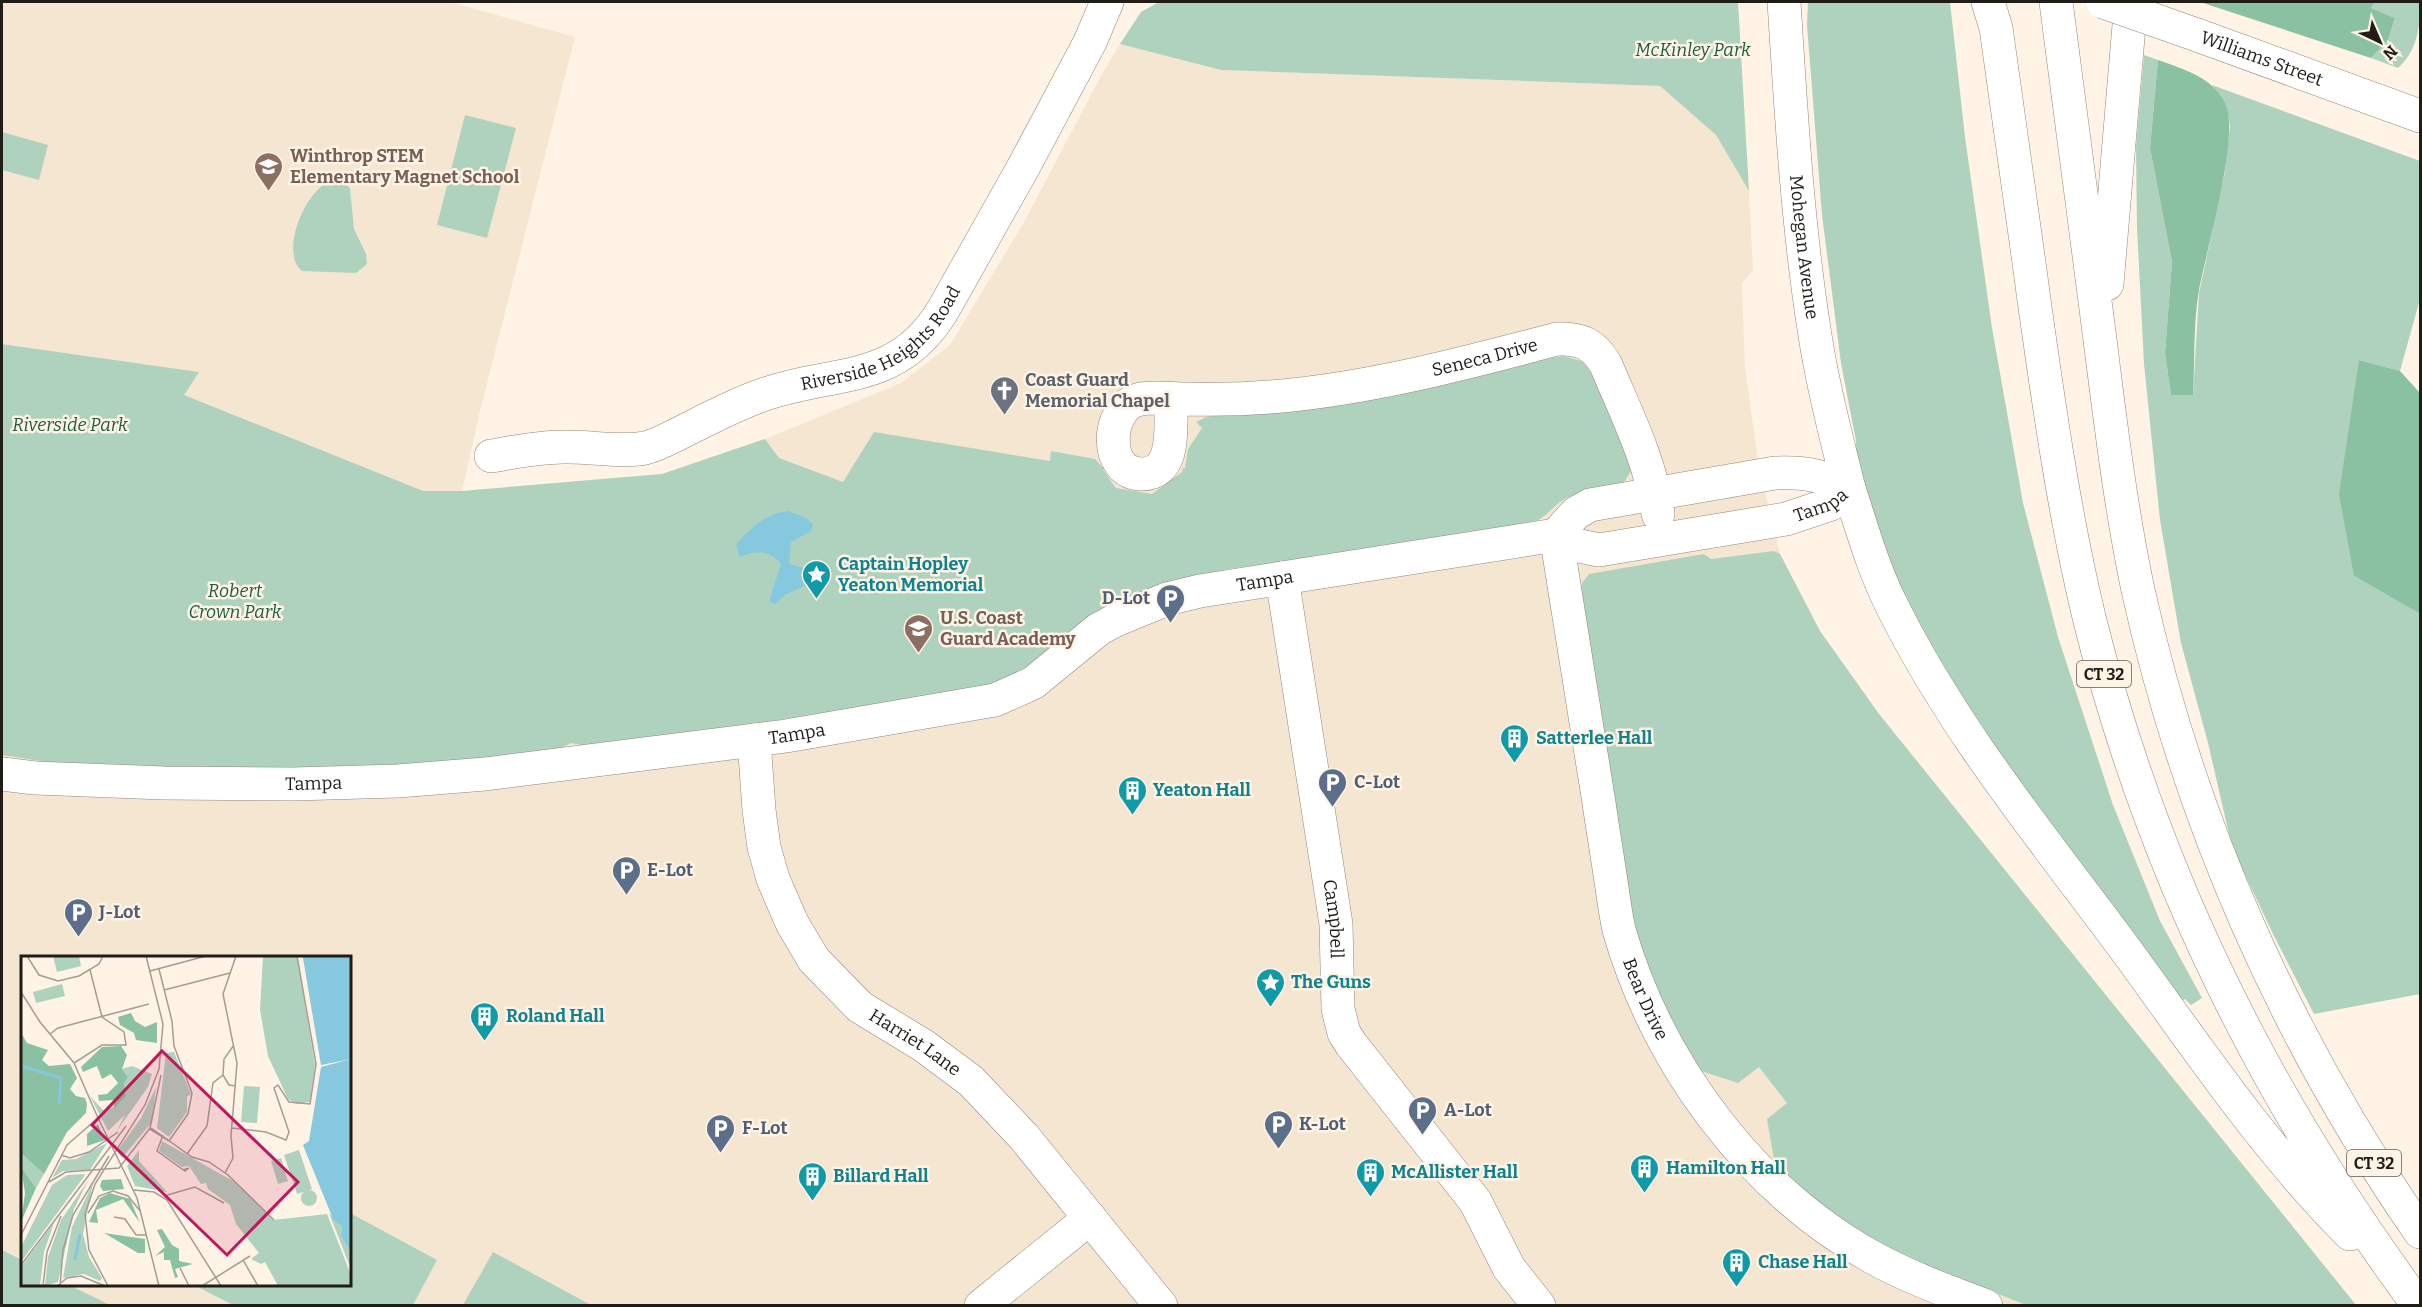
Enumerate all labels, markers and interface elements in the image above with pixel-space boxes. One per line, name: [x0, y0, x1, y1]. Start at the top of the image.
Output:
north arrow: [2350, 12, 2410, 72]
street label: Williams Street: [2198, 26, 2327, 91]
park label: McKinley Park: [1635, 39, 1751, 61]
text: N: [2379, 41, 2401, 64]
place label: Winthrop STEM Elementary Magnet School: [290, 145, 520, 188]
school or university icon: Winthrop STEM Elementary Magnet School: [253, 150, 285, 192]
street label: Mohegan Avenue: [1785, 174, 1823, 321]
street label: Riverside Heights Road: [799, 282, 965, 395]
street label: Seneca Drive: [1430, 334, 1540, 381]
place label: Coast Guard Memorial Chapel: [1025, 369, 1170, 412]
church icon: Coast Guard Memorial Chapel: [988, 374, 1020, 416]
park label: Riverside Park: [12, 414, 128, 436]
street label: Tampa: [1791, 484, 1852, 527]
place label: Captain Hopley Yeaton Memorial: [838, 553, 984, 596]
place icon: Captain Hopley Yeaton Memorial: [801, 558, 833, 600]
street label: Tampa: [1235, 565, 1295, 596]
park label: Robert Crown Park: [188, 580, 282, 623]
parking icon: D-Lot: [1155, 582, 1187, 624]
place label: D-Lot: [1102, 587, 1150, 609]
place label: U.S. Coast Guard Academy: [940, 607, 1077, 650]
school or university icon: U.S. Coast Guard Academy: [903, 612, 935, 654]
road number: CT 32: [2077, 661, 2131, 687]
street label: Tampa: [767, 718, 827, 749]
building icon: Satterlee Hall: [1499, 722, 1531, 764]
place label: Satterlee Hall: [1536, 727, 1653, 749]
parking icon: C-Lot: [1317, 766, 1349, 808]
place label: C-Lot: [1354, 771, 1400, 793]
street label: Tampa: [285, 772, 343, 795]
building icon: Yeaton Hall: [1116, 774, 1148, 816]
place label: Yeaton Hall: [1153, 779, 1251, 801]
parking icon: E-Lot: [610, 854, 642, 896]
place label: E-Lot: [647, 859, 693, 881]
street label: Campbell: [1318, 878, 1348, 959]
parking icon: J-Lot: [62, 896, 94, 938]
place label: J-Lot: [98, 901, 141, 923]
street label: Bear Drive: [1618, 955, 1673, 1044]
inset map: [21, 956, 351, 1286]
place icon: The Guns: [1254, 966, 1286, 1008]
place label: The Guns: [1291, 971, 1371, 993]
building icon: Roland Hall: [469, 1000, 501, 1042]
street label: Harriet Lane: [865, 1004, 965, 1081]
place label: Roland Hall: [506, 1005, 605, 1027]
parking icon: A-Lot: [1407, 1094, 1439, 1136]
place label: A-Lot: [1444, 1099, 1492, 1121]
parking icon: K-Lot: [1262, 1108, 1294, 1150]
parking icon: F-Lot: [705, 1112, 737, 1154]
place label: K-Lot: [1299, 1113, 1346, 1135]
place label: F-Lot: [742, 1117, 788, 1139]
road number: CT 32: [2347, 1150, 2401, 1176]
building icon: Hamilton Hall: [1629, 1152, 1661, 1194]
building icon: McAllister Hall: [1354, 1156, 1386, 1198]
place label: Hamilton Hall: [1666, 1157, 1786, 1179]
building icon: Billard Hall: [796, 1160, 828, 1202]
place label: McAllister Hall: [1391, 1161, 1518, 1183]
place label: Billard Hall: [833, 1165, 929, 1187]
building icon: Chase Hall: [1721, 1246, 1753, 1288]
place label: Chase Hall: [1758, 1251, 1848, 1273]

